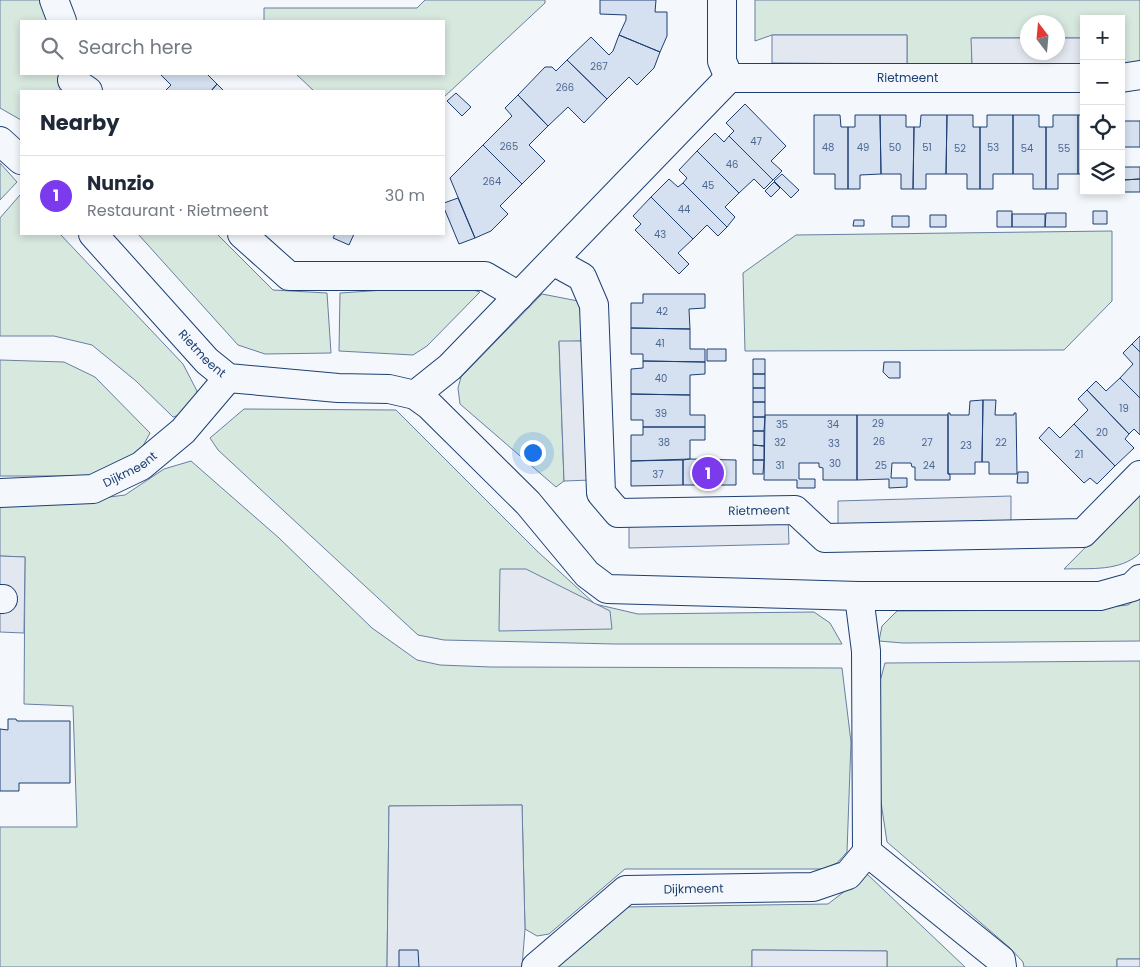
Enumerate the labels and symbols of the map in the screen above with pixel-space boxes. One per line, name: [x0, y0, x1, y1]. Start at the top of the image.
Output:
north arrow: [1020, 15, 1065, 60]
house number: 267: [590, 59, 608, 74]
street label: Rietmeent: [877, 69, 938, 86]
house number: 266: [556, 80, 574, 95]
house number: 47: [750, 134, 762, 149]
house number: 265: [500, 139, 518, 154]
house number: 48: [822, 140, 834, 155]
house number: 49: [857, 140, 869, 155]
house number: 50: [889, 140, 901, 155]
house number: 51: [922, 140, 932, 155]
house number: 53: [987, 140, 999, 155]
house number: 52: [954, 141, 966, 156]
house number: 54: [1021, 141, 1033, 156]
house number: 55: [1058, 141, 1070, 156]
house number: 46: [726, 157, 738, 172]
house number: 264: [483, 174, 501, 189]
house number: 45: [702, 178, 714, 193]
house number: 44: [678, 202, 690, 217]
house number: 43: [654, 227, 666, 242]
house number: 42: [656, 304, 668, 319]
street label: Rietmeent: [175, 326, 230, 381]
house number: 41: [655, 336, 665, 351]
house number: 40: [655, 371, 667, 386]
house number: 19: [1119, 401, 1129, 416]
house number: 39: [655, 406, 667, 421]
house number: 29: [872, 416, 884, 431]
house number: 35: [776, 417, 788, 432]
house number: 34: [827, 417, 839, 432]
house number: 20: [1096, 425, 1108, 440]
house number: 26: [873, 434, 885, 449]
house number: 38: [658, 435, 670, 450]
house number: 32: [774, 435, 786, 450]
house number: 27: [921, 435, 933, 450]
house number: 22: [995, 435, 1007, 450]
house number: 33: [828, 436, 840, 451]
house number: 23: [960, 438, 972, 453]
your location: [520, 440, 546, 466]
street label: Dijkmeent: [100, 447, 160, 491]
house number: 21: [1075, 447, 1083, 462]
pin: 1: [692, 454, 724, 492]
house number: 30: [829, 456, 841, 471]
house number: 31: [775, 458, 785, 473]
house number: 25: [875, 458, 887, 473]
house number: 24: [923, 458, 935, 473]
house number: 37: [652, 467, 664, 482]
street label: Rietmeent: [728, 501, 790, 519]
street label: Dijkmeent: [663, 879, 724, 897]

